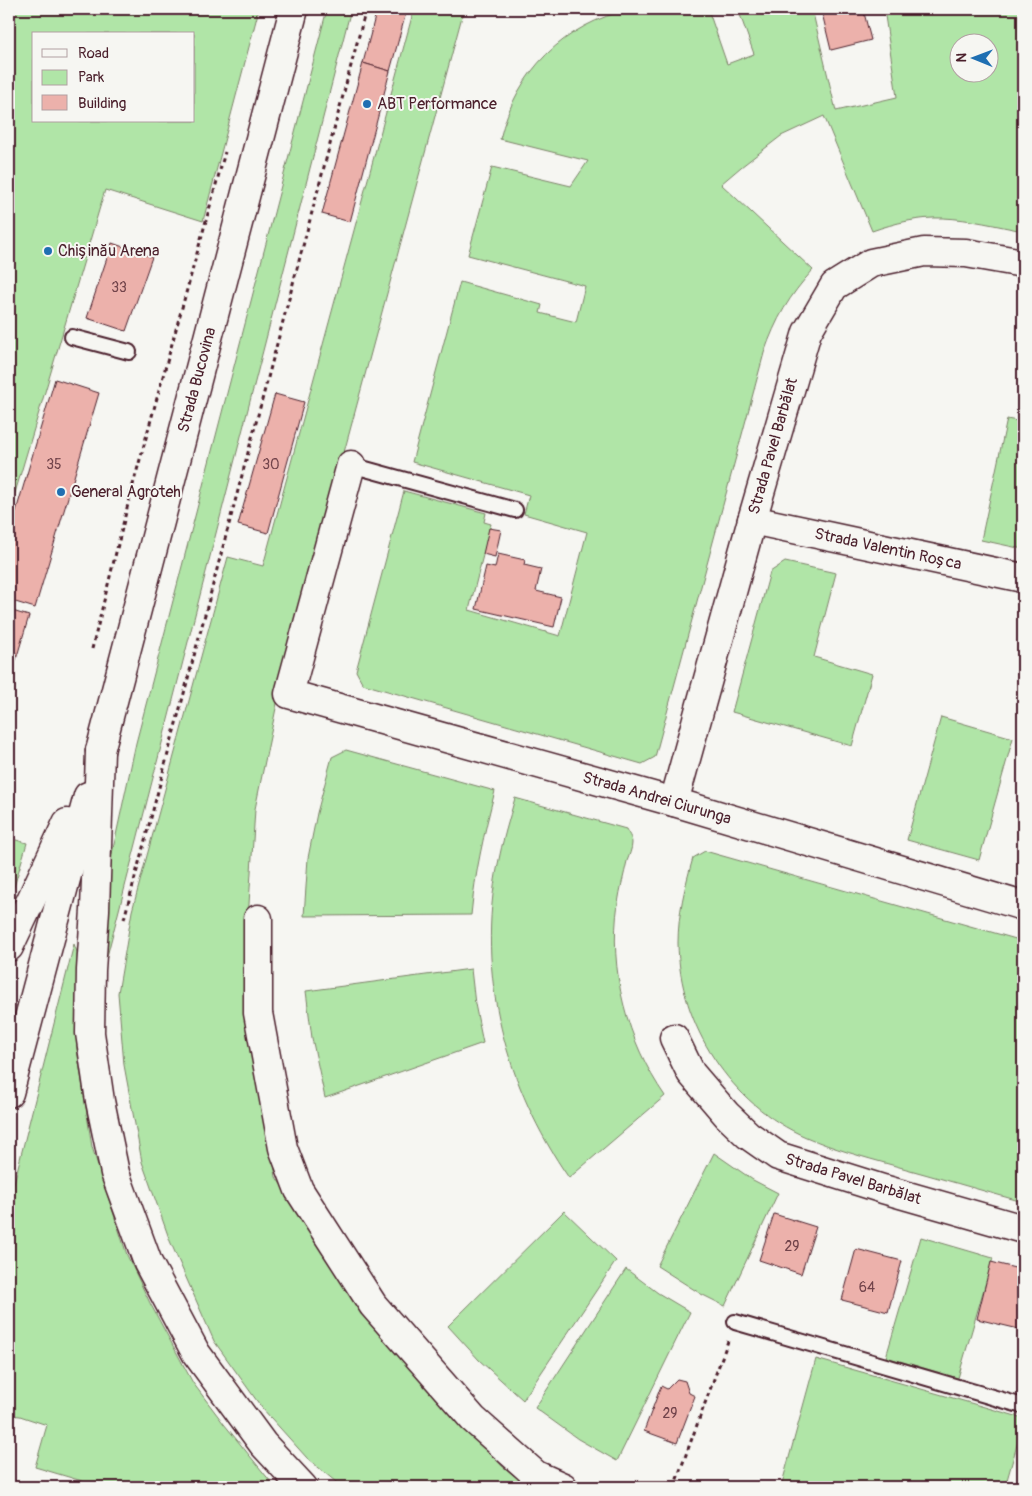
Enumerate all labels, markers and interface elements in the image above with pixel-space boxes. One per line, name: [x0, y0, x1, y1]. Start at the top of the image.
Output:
legend: [32, 32, 195, 122]
north arrow: [950, 32, 1000, 82]
text: Road: [78, 44, 109, 63]
text: N: [953, 53, 970, 63]
text: Park: [78, 68, 105, 87]
text: Building: [78, 94, 126, 113]
place label: ABT Performance: [377, 94, 497, 114]
marker: ABT Performance: [361, 98, 373, 110]
place label: Chișinău Arena: [58, 241, 159, 261]
marker: Chișinău Arena: [42, 245, 54, 257]
house number: 33: [111, 279, 127, 296]
street label: Strada Bucovina: [173, 325, 221, 435]
street label: Strada Pavel Barbălat: [744, 375, 802, 517]
house number: 35: [46, 456, 62, 473]
house number: 30: [262, 456, 280, 473]
place label: General Agroteh: [71, 482, 181, 502]
marker: General Agroteh: [55, 486, 67, 498]
street label: Strada Valentin Roșca: [813, 524, 963, 574]
street label: Strada Andrei Ciurunga: [580, 767, 734, 829]
street label: Strada Pavel Barbălat: [783, 1149, 924, 1209]
house number: 29: [784, 1238, 800, 1255]
house number: 64: [859, 1279, 875, 1296]
house number: 29: [662, 1405, 678, 1422]

